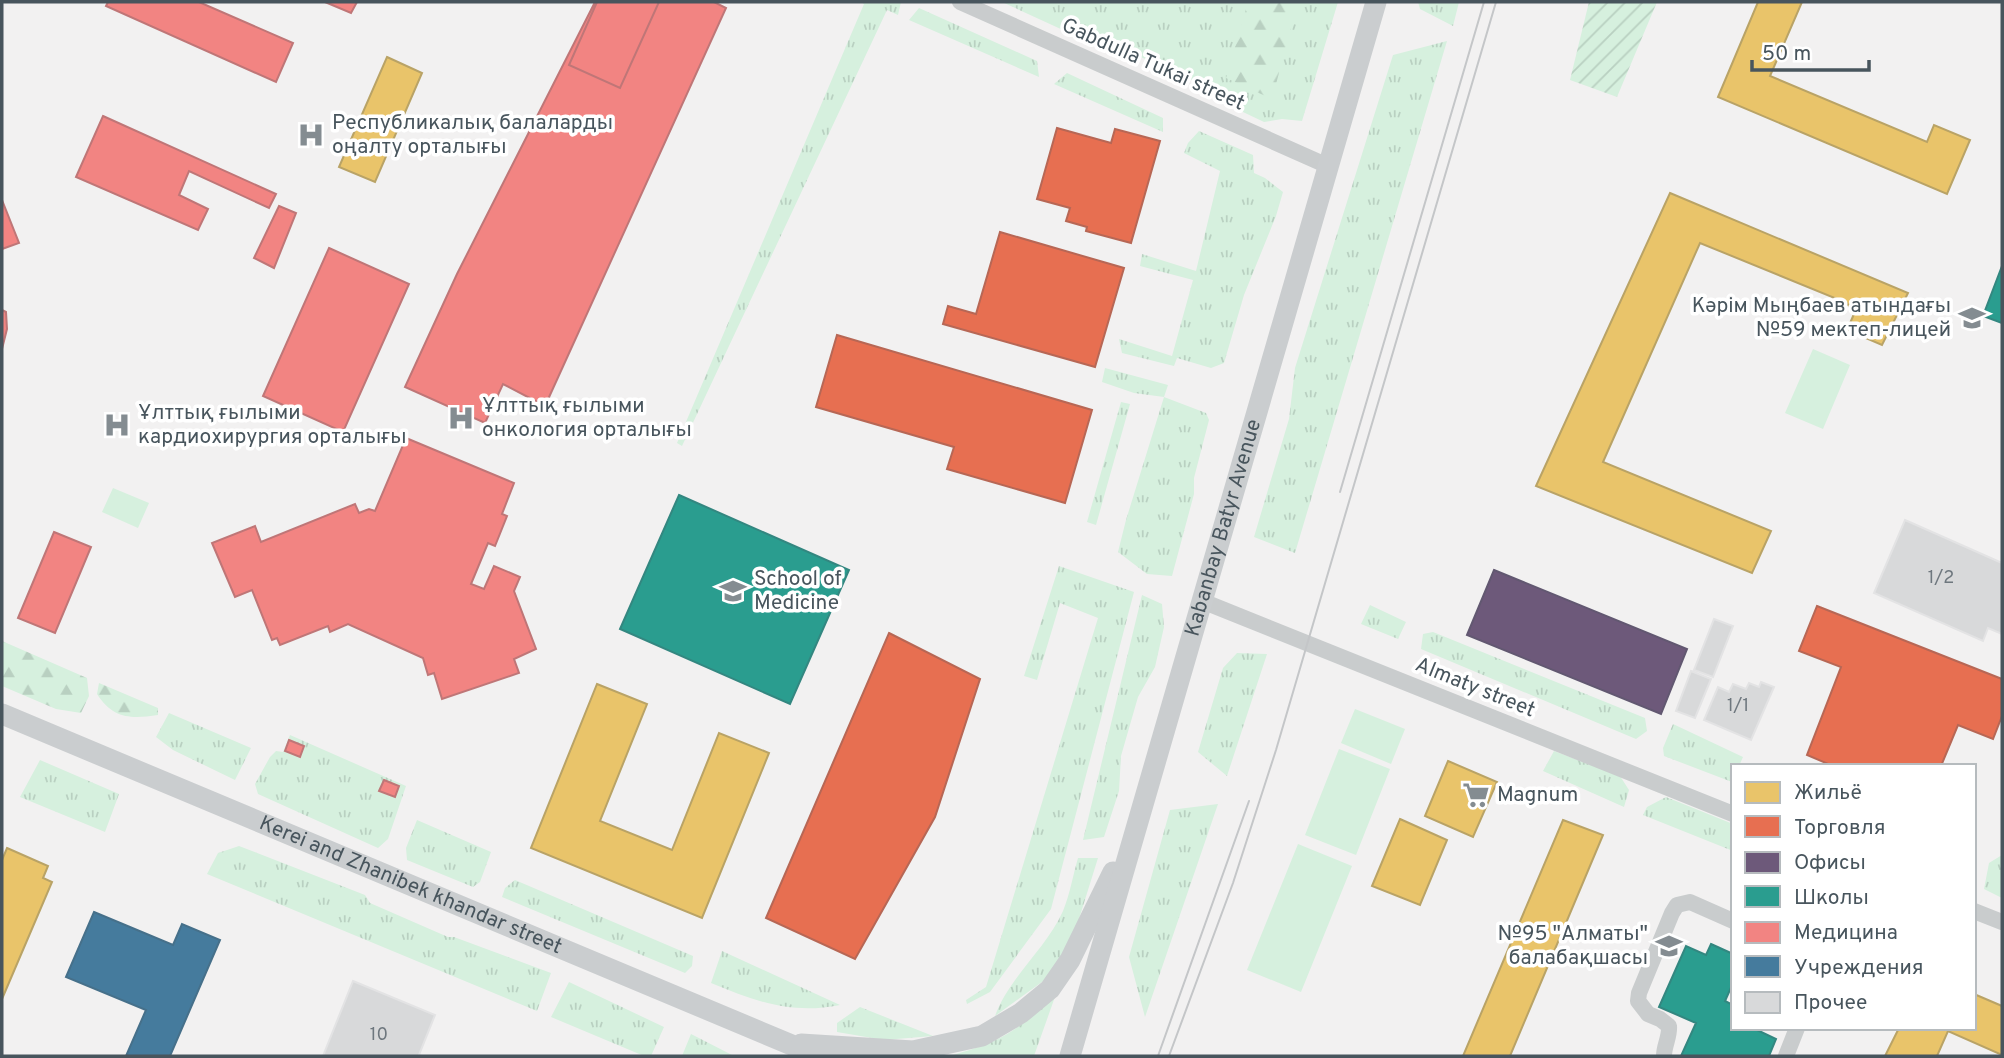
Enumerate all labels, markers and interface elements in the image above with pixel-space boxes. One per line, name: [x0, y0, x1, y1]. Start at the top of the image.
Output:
street label: Gabdulla Tukai street: [1057, 12, 1249, 118]
scale bar: [1752, 28, 1869, 72]
text: 50 m: [1762, 41, 1811, 68]
place label: Республикалық балаларды оңалту орталығы: [332, 110, 613, 161]
hospital icon: Республикалық балаларды оңалту орталығы: [296, 120, 326, 150]
place label: Кәрім Мыңбаев атындағы №59 мектеп-лицей: [1692, 293, 1951, 344]
school or university icon: Кәрім Мыңбаев атындағы №59 мектеп-лицей: [1957, 303, 1987, 333]
place label: Ұлттық ғылыми онкология орталығы: [482, 393, 692, 444]
place label: Ұлттық ғылыми кардиохирургия орталығы: [138, 400, 407, 451]
hospital icon: Ұлттық ғылыми онкология орталығы: [446, 403, 476, 433]
hospital icon: Ұлттық ғылыми кардиохирургия орталығы: [102, 410, 132, 440]
street label: Kabanbay Batyr Avenue: [1179, 416, 1268, 640]
place label: School of Medicine: [754, 566, 842, 617]
house number: 1/2: [1928, 567, 1954, 590]
school or university icon: School of Medicine: [718, 576, 748, 606]
street label: Almaty street: [1411, 652, 1539, 724]
house number: 1/1: [1727, 695, 1749, 718]
legend: [1731, 764, 1976, 1030]
supermarket icon: Magnum: [1461, 780, 1491, 810]
text: Жильё: [1794, 780, 1862, 807]
place label: Magnum: [1497, 782, 1578, 809]
street label: Kerei and Zhanibek khandar street: [255, 810, 566, 961]
text: Торговля: [1794, 815, 1885, 842]
text: Офисы: [1794, 850, 1866, 877]
text: Школы: [1794, 885, 1869, 912]
text: Медицина: [1794, 920, 1898, 947]
place label: №95 "Алматы" балабақшасы: [1497, 921, 1648, 972]
school or university icon: №95 "Алматы" балабақшасы: [1654, 931, 1684, 961]
text: Учреждения: [1794, 955, 1923, 982]
text: Прочее: [1794, 990, 1867, 1017]
house number: 10: [370, 1024, 388, 1047]

